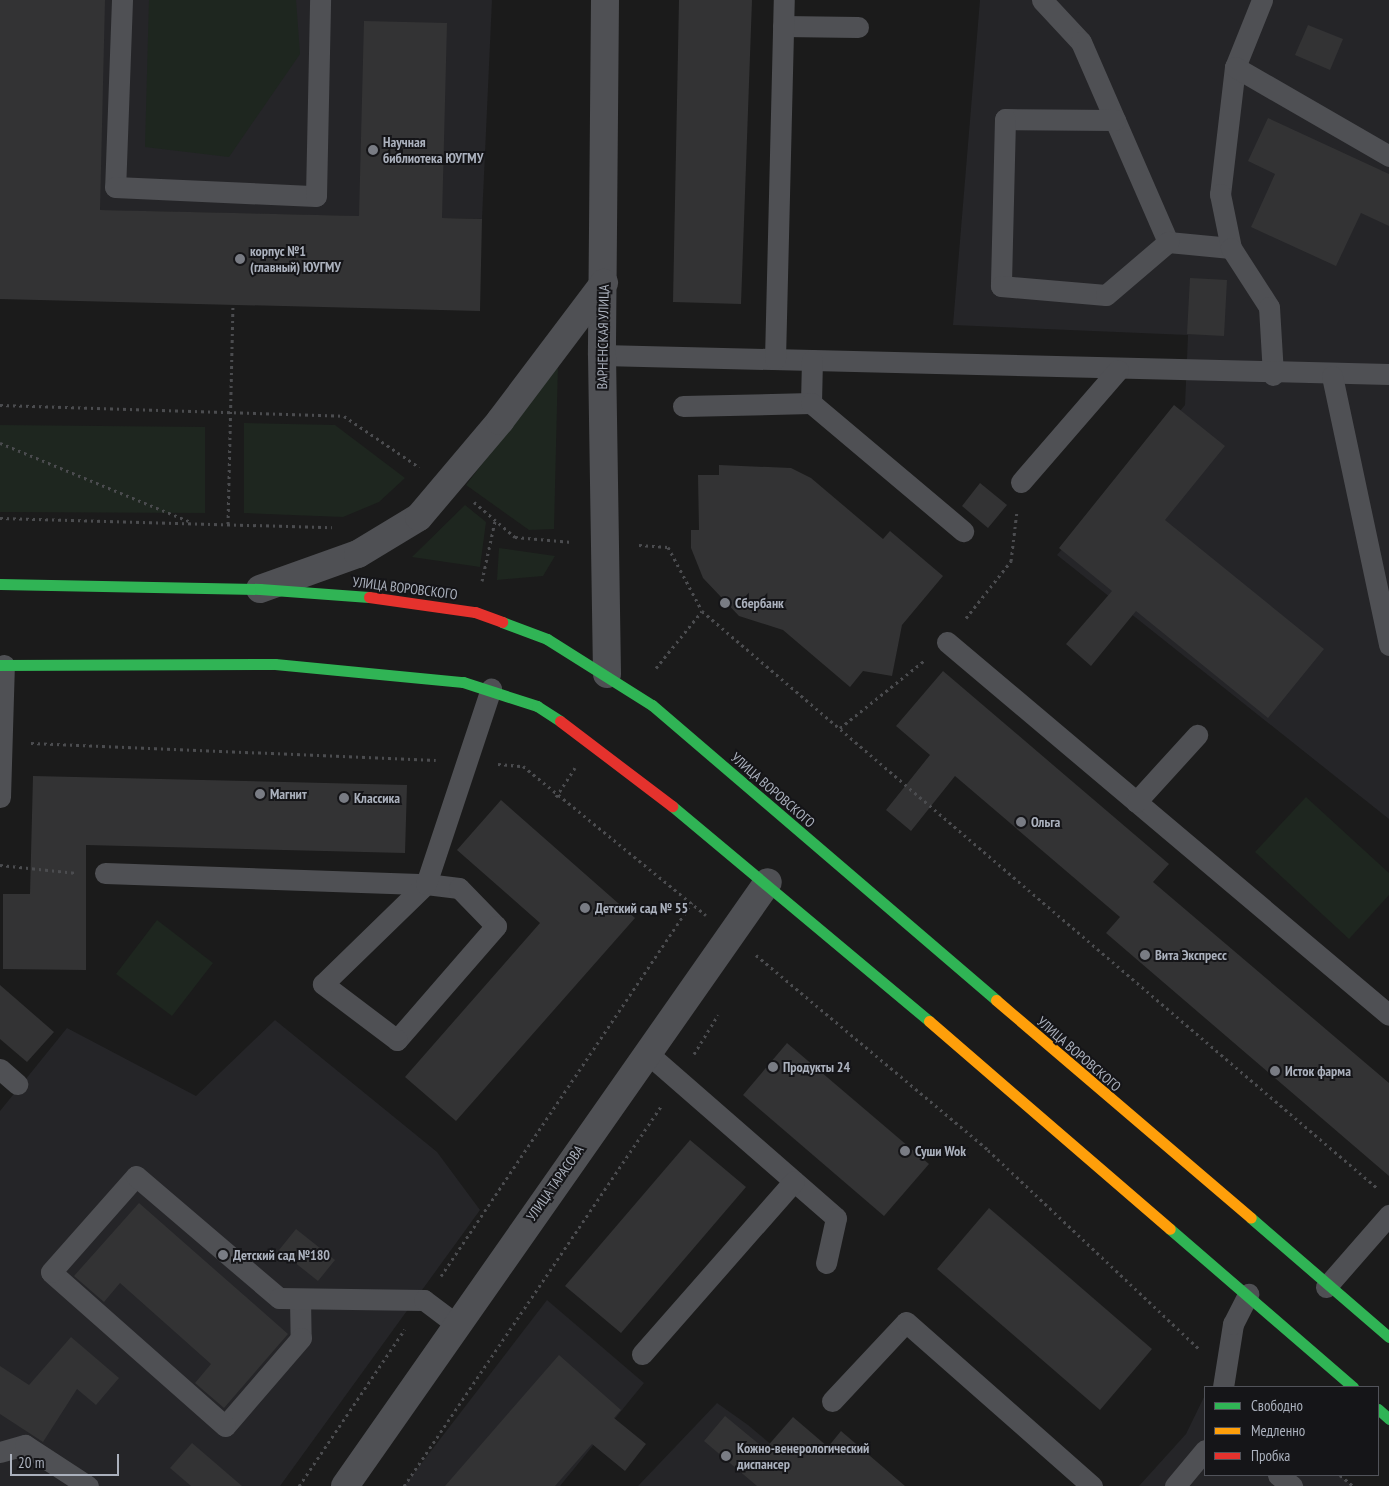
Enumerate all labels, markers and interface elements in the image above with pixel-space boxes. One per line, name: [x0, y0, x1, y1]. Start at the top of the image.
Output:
place label: Научная библиотека ЮУГМУ: [383, 134, 483, 166]
marker: Научная библиотека ЮУГМУ: [367, 144, 379, 156]
place label: корпус №1 (главный) ЮУГМУ: [250, 243, 341, 276]
marker: корпус №1 (главный) ЮУГМУ: [234, 253, 246, 265]
street label: ВАРНЕНСКАЯ УЛИЦА: [594, 284, 612, 390]
street label: УЛИЦА ВОРОВСКОГО: [351, 573, 459, 603]
place label: Сбербанк: [735, 595, 784, 611]
marker: Сбербанк: [719, 597, 731, 609]
street label: УЛИЦА ВОРОВСКОГО: [727, 749, 819, 831]
place label: Магнит: [270, 786, 307, 802]
marker: Магнит: [254, 788, 266, 800]
place label: Классика: [354, 790, 400, 806]
marker: Классика: [338, 792, 350, 804]
place label: Ольга: [1031, 814, 1060, 830]
marker: Ольга: [1015, 816, 1027, 828]
place label: Детский сад № 55: [595, 900, 688, 916]
marker: Детский сад № 55: [579, 902, 591, 914]
place label: Вита Экспресс: [1155, 947, 1227, 963]
marker: Вита Экспресс: [1139, 949, 1151, 961]
street label: УЛИЦА ВОРОВСКОГО: [1033, 1013, 1125, 1095]
place label: Продукты 24: [783, 1059, 850, 1075]
marker: Продукты 24: [767, 1061, 779, 1073]
place label: Исток фарма: [1285, 1063, 1351, 1079]
marker: Исток фарма: [1269, 1065, 1281, 1077]
street label: УЛИЦА ТАРАСОВА: [523, 1142, 587, 1224]
place label: Суши Wok: [915, 1143, 966, 1159]
marker: Суши Wok: [899, 1145, 911, 1157]
place label: Детский сад №180: [233, 1247, 330, 1263]
marker: Детский сад №180: [217, 1249, 229, 1261]
legend: [1204, 1386, 1379, 1476]
text: Свободно: [1251, 1396, 1303, 1415]
text: Медленно: [1251, 1421, 1305, 1440]
place label: Кожно-венерологический диспансер: [737, 1440, 869, 1472]
scale bar: [12, 1444, 121, 1476]
text: Пробка: [1251, 1446, 1290, 1465]
marker: Кожно-венерологический диспансер: [719, 1449, 733, 1463]
text: 20 m: [18, 1453, 44, 1472]

